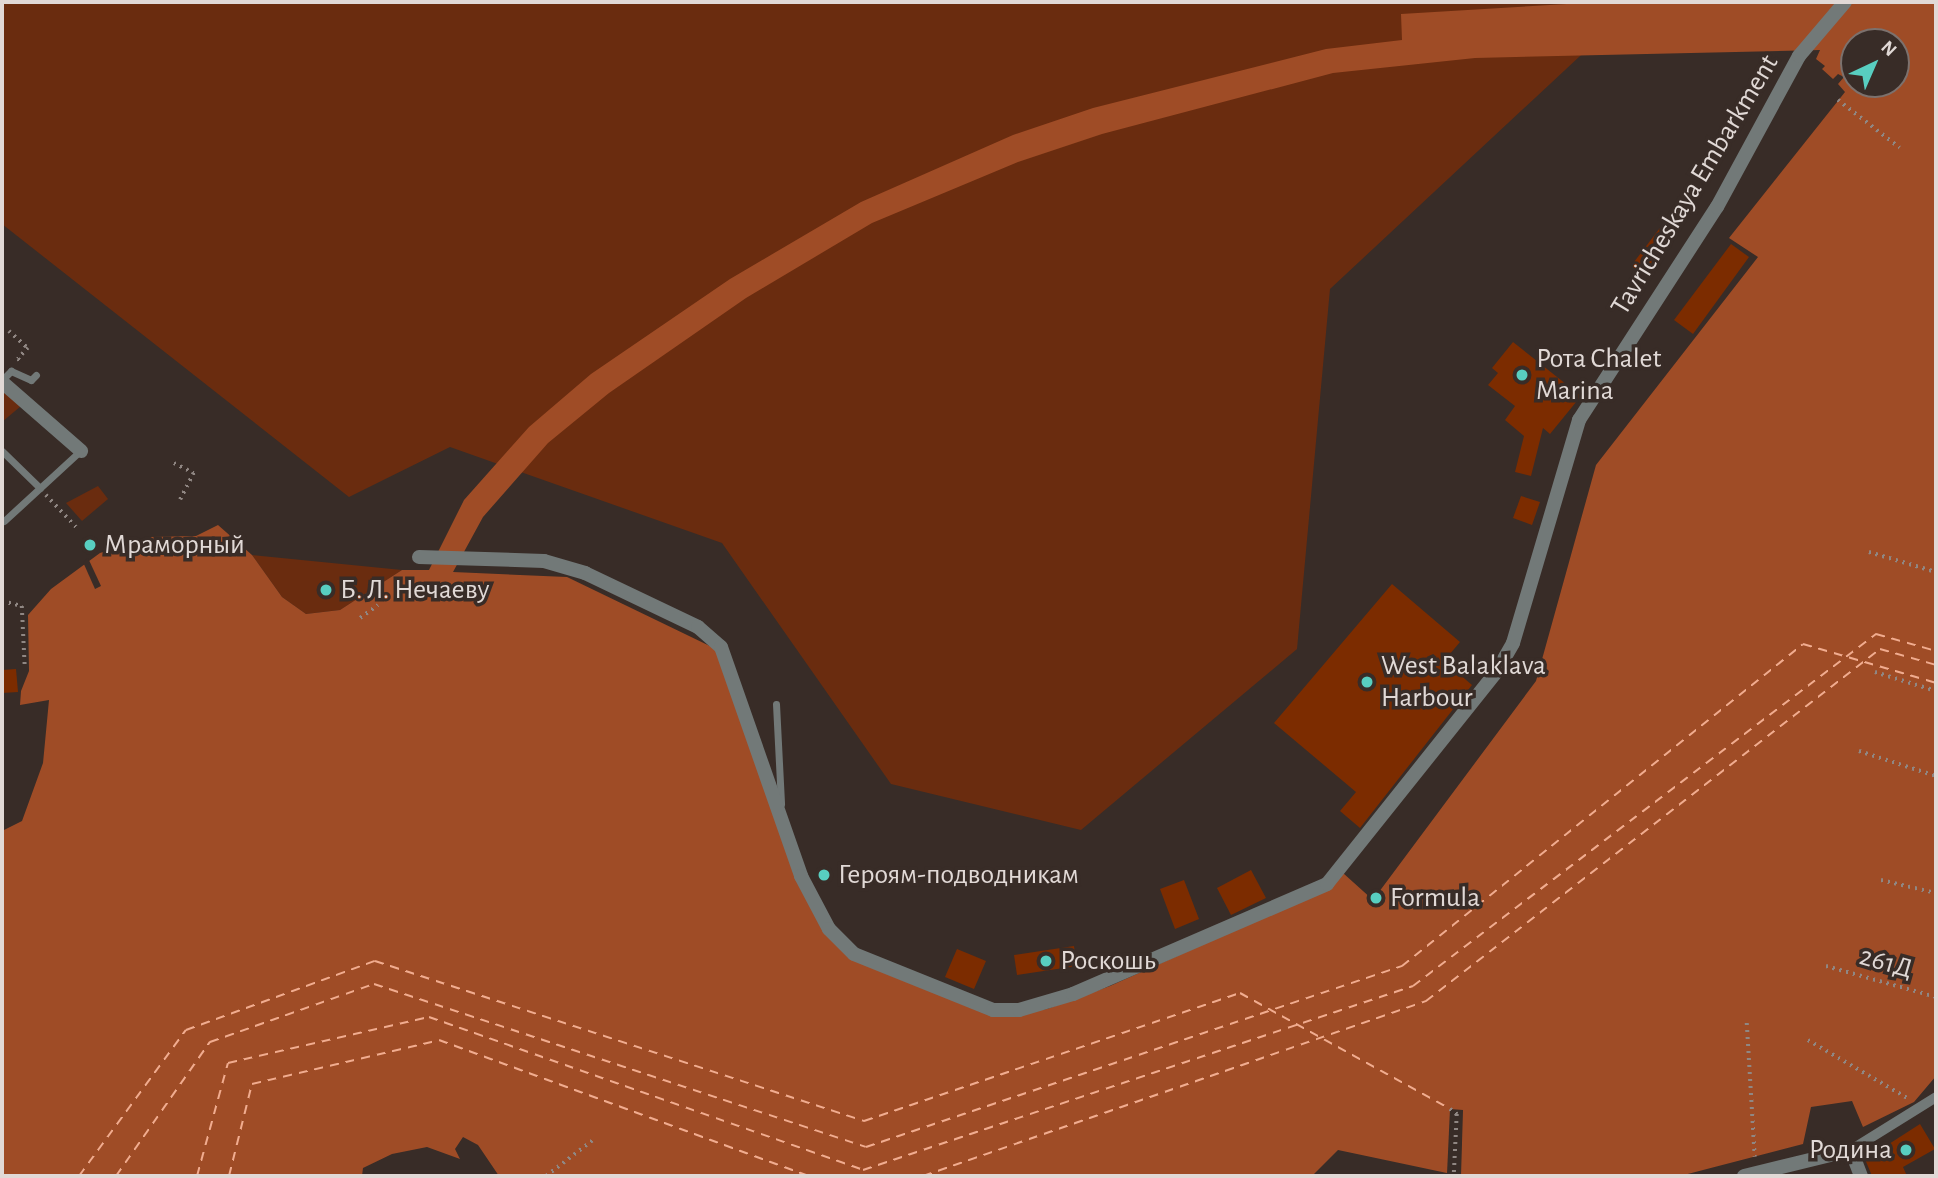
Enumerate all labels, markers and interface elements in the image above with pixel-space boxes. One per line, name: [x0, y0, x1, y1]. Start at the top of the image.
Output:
north arrow: [1840, 28, 1910, 98]
text: N: [1877, 38, 1900, 60]
street label: Tavricheskaya Embarkment: [1604, 49, 1786, 321]
place label: Рота Chalet Marina: [1536, 342, 1661, 408]
marker: Рота Chalet Marina: [1514, 367, 1530, 383]
place label: Мраморный: [104, 528, 245, 562]
marker: Мраморный: [82, 537, 98, 553]
place label: Б. Л. Нечаеву: [340, 573, 490, 607]
marker: Б. Л. Нечаеву: [318, 582, 334, 598]
place label: West Balaklava Harbour: [1381, 649, 1546, 715]
marker: West Balaklava Harbour: [1359, 674, 1375, 690]
place label: Героям-подводникам: [838, 858, 1079, 892]
marker: Героям-подводникам: [816, 867, 832, 883]
place label: Formula: [1390, 881, 1480, 915]
marker: Formula: [1368, 890, 1384, 906]
street label: 261Д: [1856, 939, 1916, 987]
place label: Роскошь: [1060, 944, 1156, 978]
marker: Роскошь: [1038, 953, 1054, 969]
place label: Родина: [1809, 1133, 1892, 1167]
marker: Родина: [1898, 1142, 1914, 1158]

